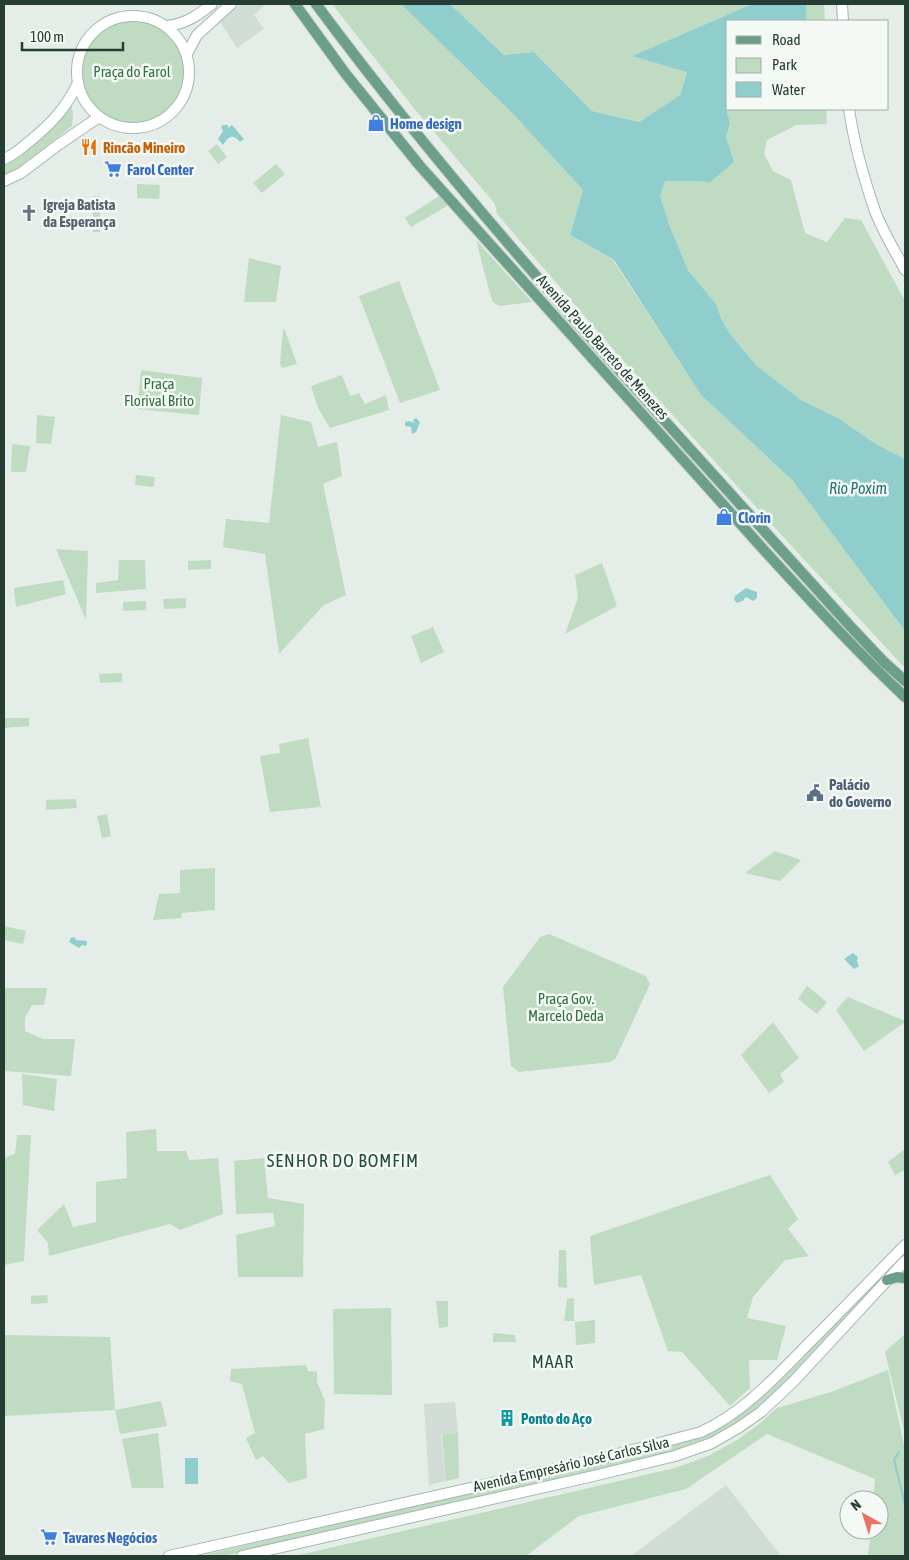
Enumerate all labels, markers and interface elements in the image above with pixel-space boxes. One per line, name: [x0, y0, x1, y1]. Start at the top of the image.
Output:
scale bar: [22, 20, 124, 52]
legend: [726, 20, 889, 110]
text: 100 m: [30, 28, 64, 45]
text: Road: [772, 31, 801, 48]
text: Park: [772, 56, 797, 73]
park label: Praça do Farol: [93, 63, 171, 80]
text: Water: [772, 81, 805, 98]
shop icon: Home design: [366, 113, 386, 133]
place label: Home design: [390, 115, 462, 132]
restaurant icon: Rincão Mineiro: [79, 137, 99, 157]
place label: Rincão Mineiro: [103, 139, 185, 156]
supermarket icon: Farol Center: [103, 159, 123, 179]
place label: Farol Center: [127, 161, 194, 178]
place label: Igreja Batista da Esperança: [43, 196, 116, 230]
church icon: Igreja Batista da Esperança: [19, 203, 39, 223]
street label: Avenida Paulo Barreto de Menezes: [534, 271, 672, 423]
park label: Praça Florival Brito: [124, 375, 194, 409]
water label: Rio Poxim: [829, 479, 888, 497]
shop icon: Clorin: [714, 507, 734, 527]
place label: Clorin: [738, 509, 771, 526]
place label: Palácio do Governo: [829, 776, 892, 810]
public building icon: Palácio do Governo: [805, 783, 825, 803]
park label: Praça Gov. Marcelo Deda: [528, 990, 604, 1024]
district label: SENHOR DO BOMFIM: [267, 1150, 419, 1171]
district label: MAAR: [532, 1351, 574, 1372]
building icon: Ponto do Aço: [497, 1408, 517, 1428]
place label: Ponto do Aço: [521, 1410, 592, 1427]
street label: Avenida Empresário José Carlos Silva: [471, 1433, 671, 1495]
north arrow: [839, 1490, 889, 1540]
text: N: [848, 1496, 864, 1514]
supermarket icon: Tavares Negócios: [39, 1527, 59, 1547]
place label: Tavares Negócios: [63, 1529, 158, 1546]

